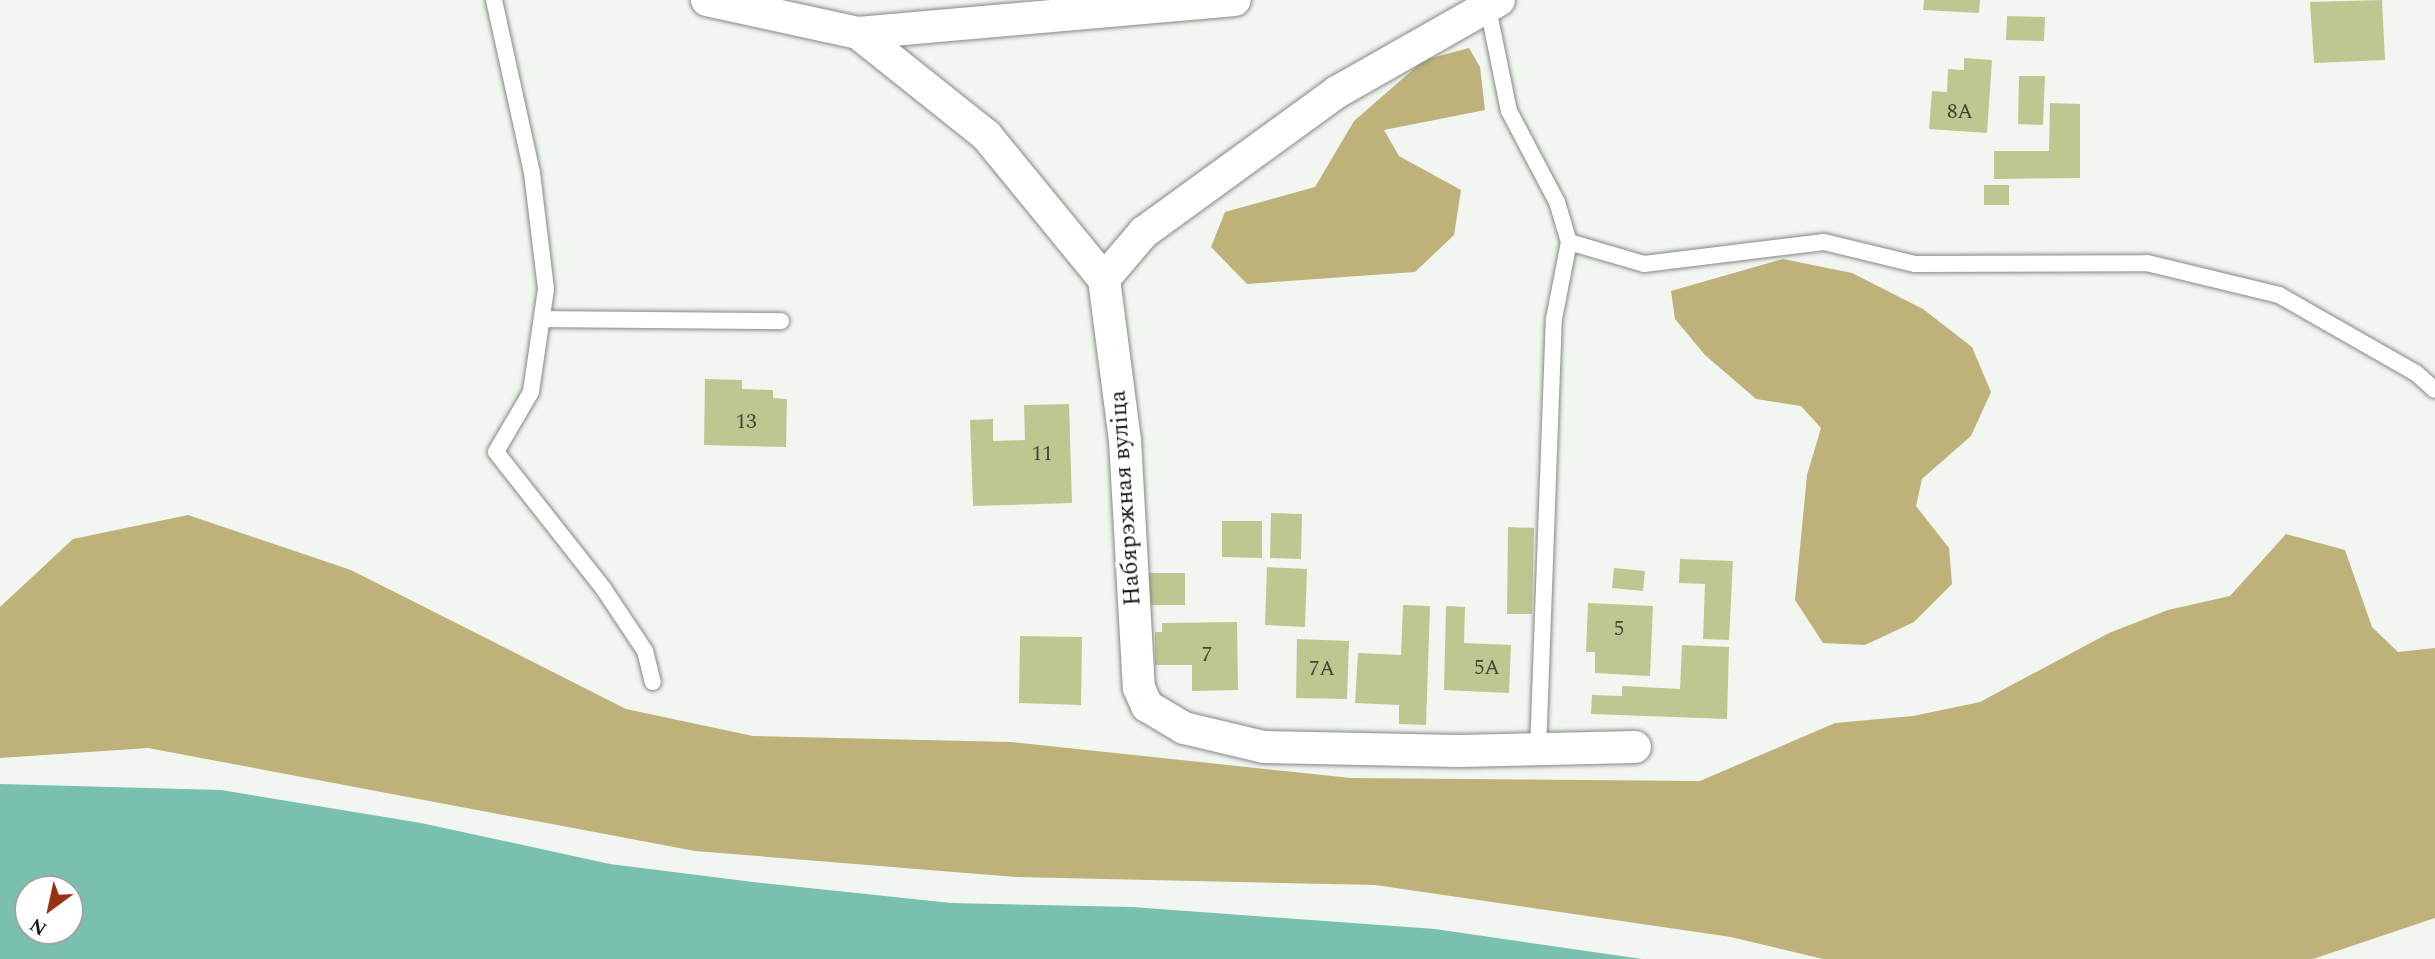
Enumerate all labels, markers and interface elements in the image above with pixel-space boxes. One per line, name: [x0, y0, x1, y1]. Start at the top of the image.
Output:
house number: 8А: [1947, 99, 1973, 125]
street label: Набярэжная вуліца: [1104, 389, 1148, 607]
house number: 13: [736, 409, 756, 435]
house number: 11: [1032, 441, 1052, 467]
house number: 5: [1614, 616, 1624, 642]
house number: 7: [1202, 642, 1212, 668]
house number: 5А: [1474, 655, 1500, 681]
house number: 7А: [1309, 656, 1335, 682]
north arrow: [14, 875, 84, 945]
text: N: [24, 910, 53, 943]

